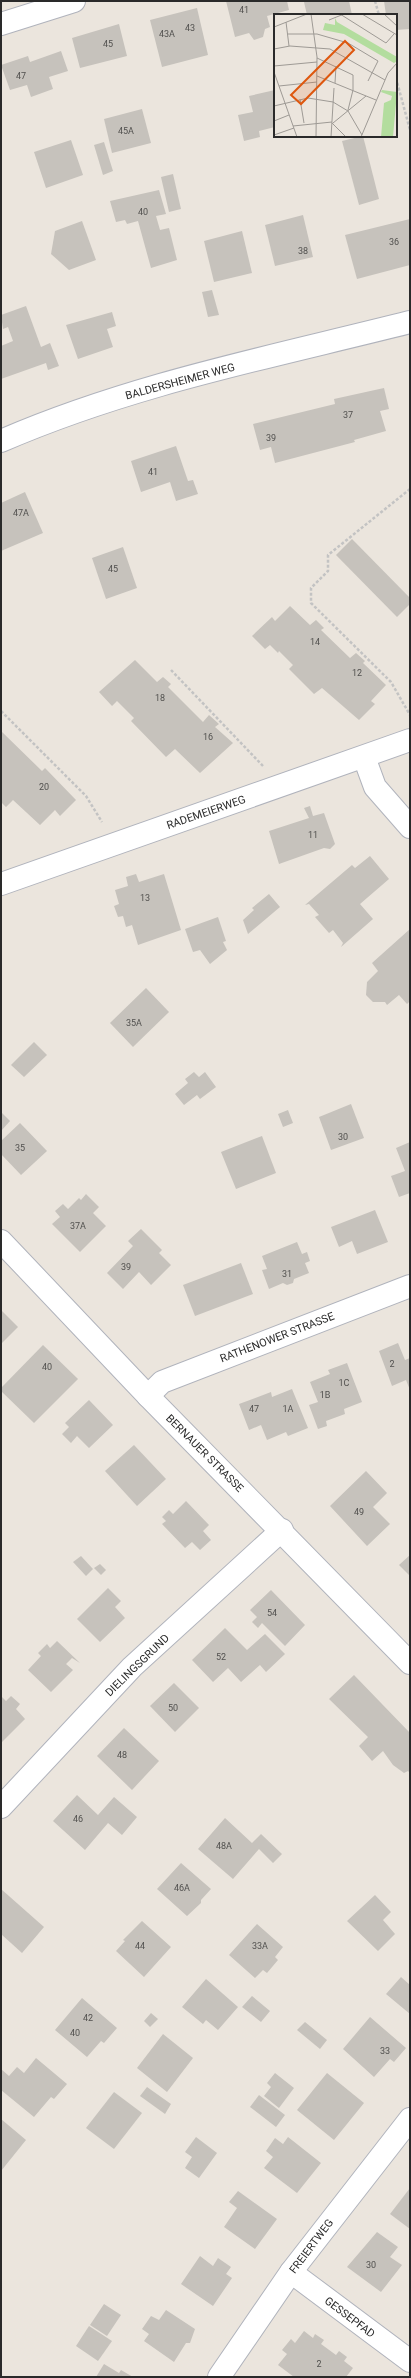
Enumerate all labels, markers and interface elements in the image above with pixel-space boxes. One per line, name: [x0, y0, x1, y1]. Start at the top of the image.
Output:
house number: 41: [239, 5, 249, 15]
inset map: [274, 14, 397, 137]
house number: 43: [185, 23, 195, 33]
house number: 43A: [159, 29, 175, 39]
house number: 45: [103, 39, 113, 49]
house number: 47: [16, 71, 26, 81]
house number: 45A: [118, 126, 134, 136]
house number: 40: [138, 207, 148, 217]
house number: 36: [389, 237, 399, 247]
house number: 38: [298, 246, 308, 256]
street label: BALDERSHEIMER WEG: [124, 361, 236, 402]
house number: 37: [343, 410, 353, 420]
house number: 39: [266, 433, 276, 443]
house number: 41: [148, 467, 158, 477]
house number: 47A: [13, 508, 29, 518]
house number: 45: [108, 564, 118, 574]
house number: 14: [310, 637, 320, 647]
house number: 12: [352, 668, 362, 678]
house number: 18: [155, 693, 165, 703]
house number: 16: [203, 732, 213, 742]
house number: 20: [39, 782, 49, 792]
street label: RADEMEIERWEG: [165, 793, 247, 832]
house number: 11: [308, 830, 318, 840]
house number: 13: [140, 893, 150, 903]
house number: 35A: [126, 1018, 142, 1028]
house number: 30: [338, 1132, 348, 1142]
house number: 35: [15, 1143, 25, 1153]
house number: 37A: [70, 1221, 86, 1231]
house number: 39: [121, 1262, 131, 1272]
house number: 31: [282, 1269, 292, 1279]
street label: RATHENOWER STRASSE: [218, 1310, 336, 1365]
house number: 2: [389, 1359, 395, 1369]
house number: 40: [42, 1362, 52, 1372]
house number: 1C: [339, 1378, 350, 1388]
house number: 1B: [320, 1390, 331, 1400]
house number: 47: [249, 1404, 259, 1414]
house number: 1A: [283, 1404, 294, 1414]
street label: BERNAUER STRASSE: [163, 1412, 246, 1495]
house number: 49: [354, 1507, 364, 1517]
house number: 54: [267, 1608, 277, 1618]
street label: DIELINGSGRUND: [103, 1632, 172, 1699]
house number: 52: [216, 1652, 226, 1662]
house number: 50: [168, 1703, 178, 1713]
house number: 48: [117, 1750, 127, 1760]
house number: 46: [73, 1814, 83, 1824]
house number: 48A: [216, 1841, 232, 1851]
house number: 46A: [174, 1883, 190, 1893]
house number: 44: [135, 1941, 145, 1951]
house number: 33A: [252, 1941, 268, 1951]
house number: 42: [83, 2013, 93, 2023]
house number: 40: [70, 2028, 80, 2038]
house number: 33: [380, 2046, 390, 2056]
street label: FREIERTWEG: [287, 2216, 336, 2276]
house number: 30: [366, 2260, 376, 2270]
street label: GESSEPFAD: [322, 2294, 377, 2341]
house number: 2: [316, 2359, 322, 2369]

